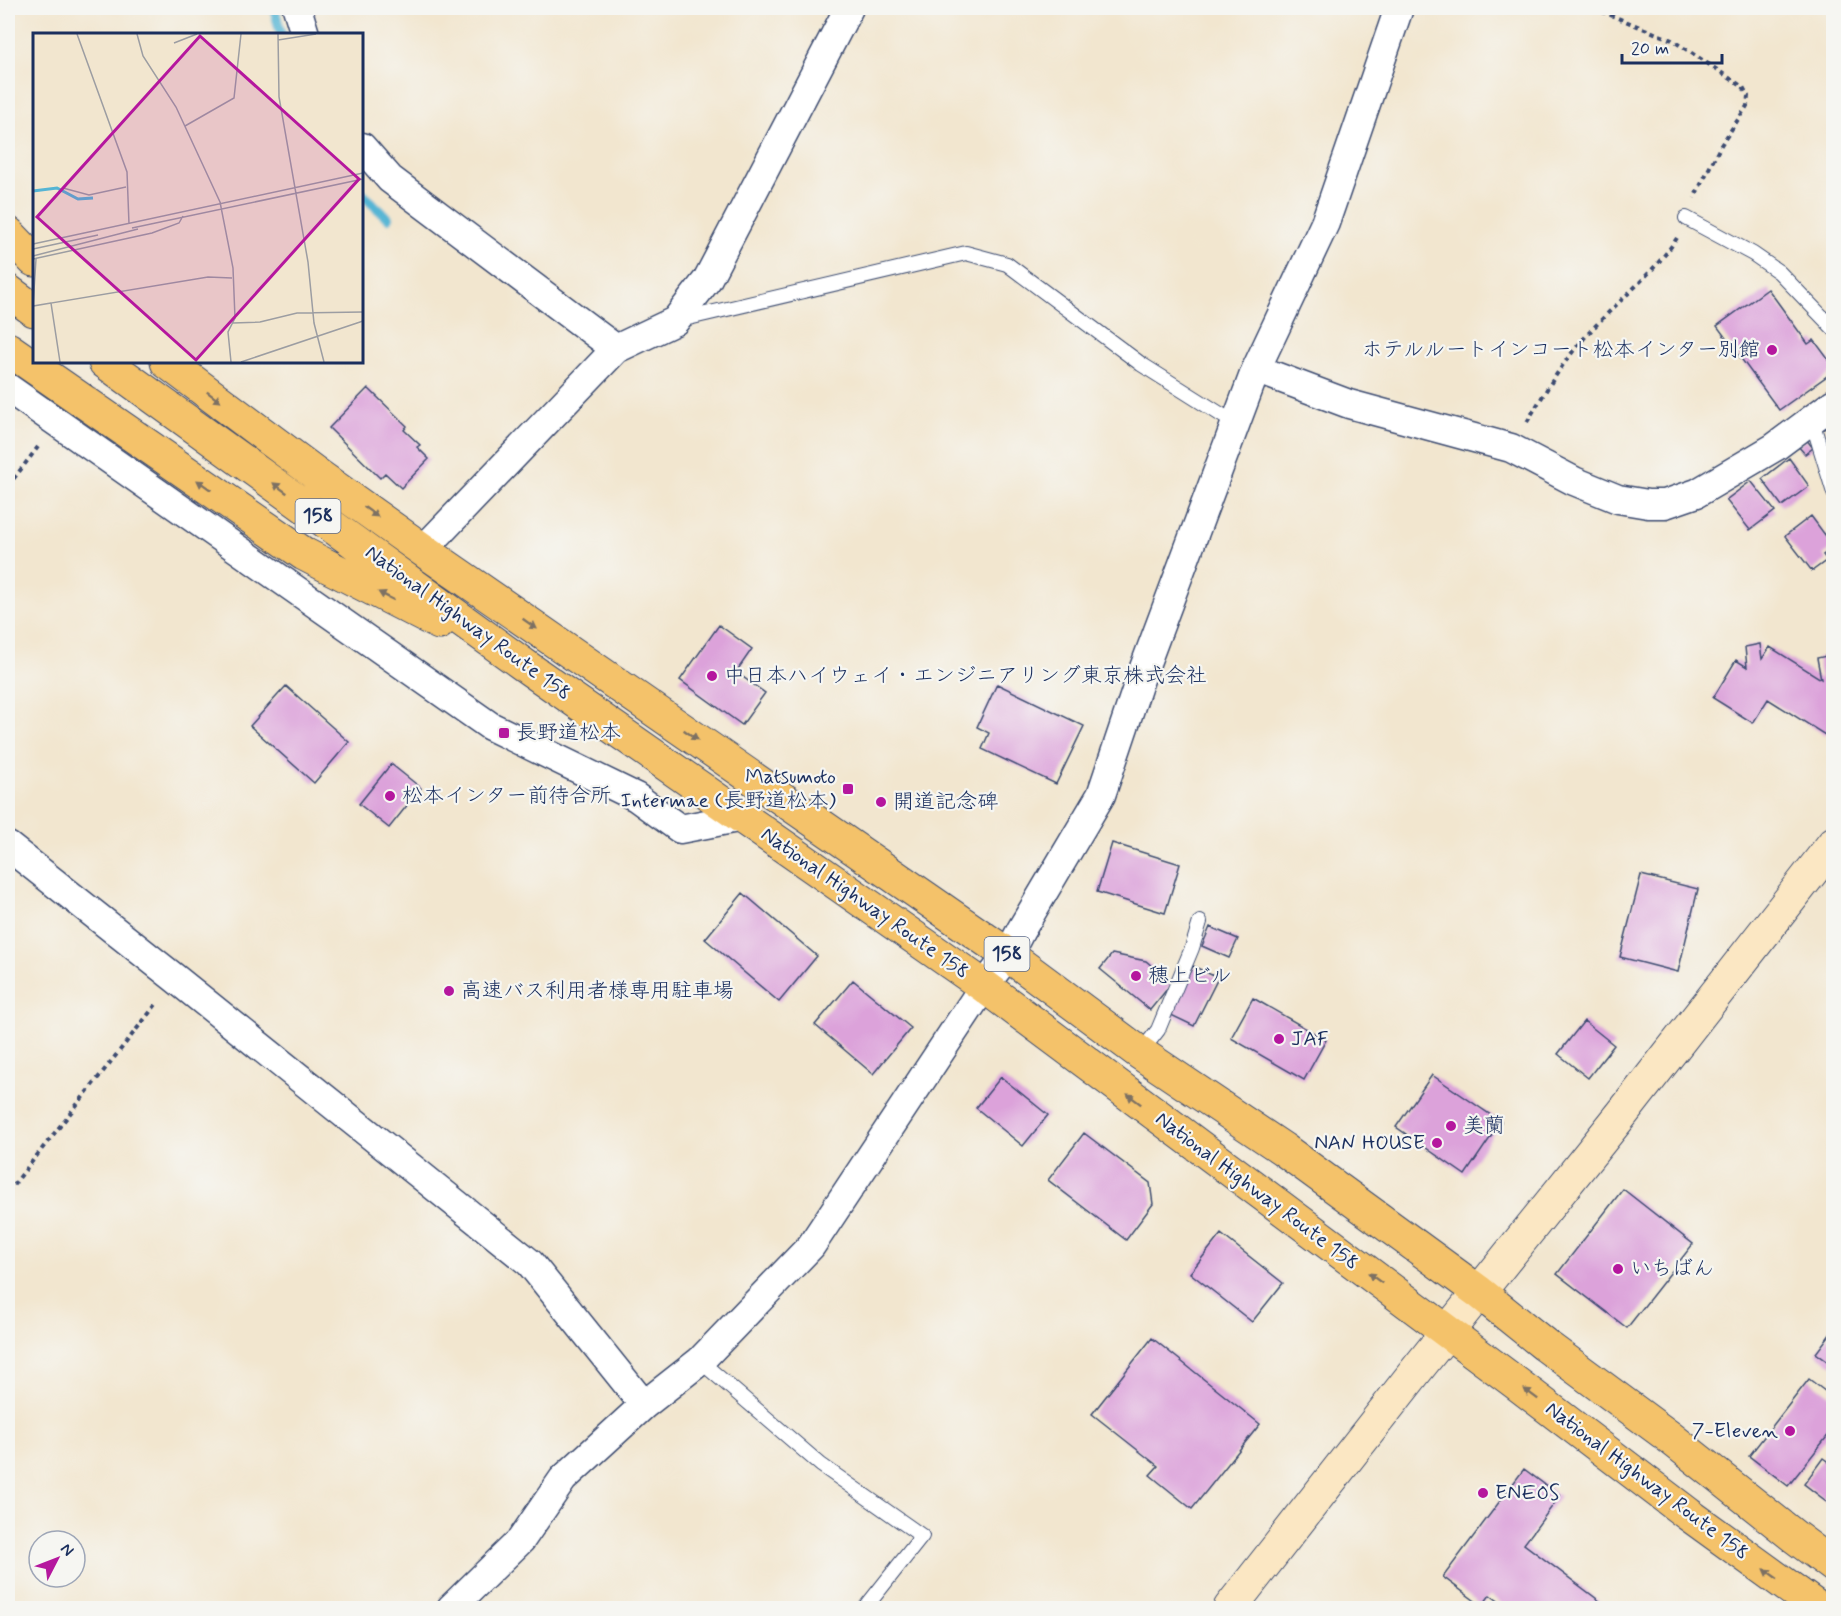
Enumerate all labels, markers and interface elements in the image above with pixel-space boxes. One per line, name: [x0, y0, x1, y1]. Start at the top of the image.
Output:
scale bar: [1622, 27, 1722, 65]
inset map: [33, 33, 363, 363]
text: 20 m: [1631, 37, 1669, 61]
place label: ホテルルートインコート松本インター別館: [1362, 336, 1760, 364]
marker: ホテルルートインコート松本インター別館: [1765, 343, 1779, 357]
one-way arrow: [206, 390, 221, 402]
one-way arrow: [196, 479, 212, 491]
one-way arrow: [272, 482, 288, 494]
road number: 158: [296, 499, 340, 533]
one-way arrow: [362, 506, 378, 518]
street label: National Highway Route 158: [359, 539, 577, 707]
one-way arrow: [377, 591, 394, 600]
one-way arrow: [522, 618, 538, 630]
place label: 中日本ハイウェイ・エンジニアリング東京株式会社: [724, 662, 1207, 690]
marker: 中日本ハイウェイ・エンジニアリング東京株式会社: [705, 669, 719, 683]
place label: 長野道松本: [516, 719, 621, 747]
marker: 長野道松本: [497, 726, 511, 740]
one-way arrow: [682, 729, 698, 741]
place label: Matsumoto Intermae (長野道松本): [620, 763, 837, 815]
place label: 松本インター前待合所: [402, 782, 611, 810]
marker: Matsumoto Intermae (長野道松本): [841, 782, 855, 796]
place label: 開道記念碑: [893, 788, 998, 816]
marker: 松本インター前待合所: [383, 789, 397, 803]
marker: 開道記念碑: [874, 795, 888, 809]
street label: National Highway Route 158: [755, 820, 975, 986]
road number: 158: [984, 937, 1030, 971]
place label: 穂上ビル: [1148, 962, 1232, 990]
marker: 穂上ビル: [1129, 969, 1143, 983]
place label: 高速バス利用者様専用駐車場: [461, 977, 734, 1005]
marker: 高速バス利用者様専用駐車場: [442, 984, 456, 998]
place label: JAF: [1291, 1025, 1329, 1053]
marker: JAF: [1272, 1032, 1286, 1046]
one-way arrow: [1127, 1093, 1142, 1105]
street label: National Highway Route 158: [1149, 1105, 1365, 1277]
place label: 美蘭: [1463, 1112, 1505, 1140]
marker: 美蘭: [1444, 1119, 1458, 1133]
place label: NAN HOUSE: [1314, 1129, 1425, 1157]
marker: NAN HOUSE: [1430, 1136, 1444, 1150]
place label: いちばん: [1630, 1255, 1714, 1283]
marker: いちばん: [1611, 1262, 1625, 1276]
one-way arrow: [1367, 1272, 1383, 1284]
one-way arrow: [1523, 1388, 1539, 1401]
street label: National Highway Route 158: [1539, 1395, 1755, 1567]
place label: 7-Eleven: [1692, 1417, 1779, 1445]
marker: 7-Eleven: [1783, 1424, 1797, 1438]
place label: ENEOS: [1495, 1479, 1560, 1507]
marker: ENEOS: [1476, 1486, 1490, 1500]
north arrow: [27, 1529, 87, 1589]
text: N: [56, 1539, 78, 1561]
one-way arrow: [1764, 1568, 1780, 1580]

